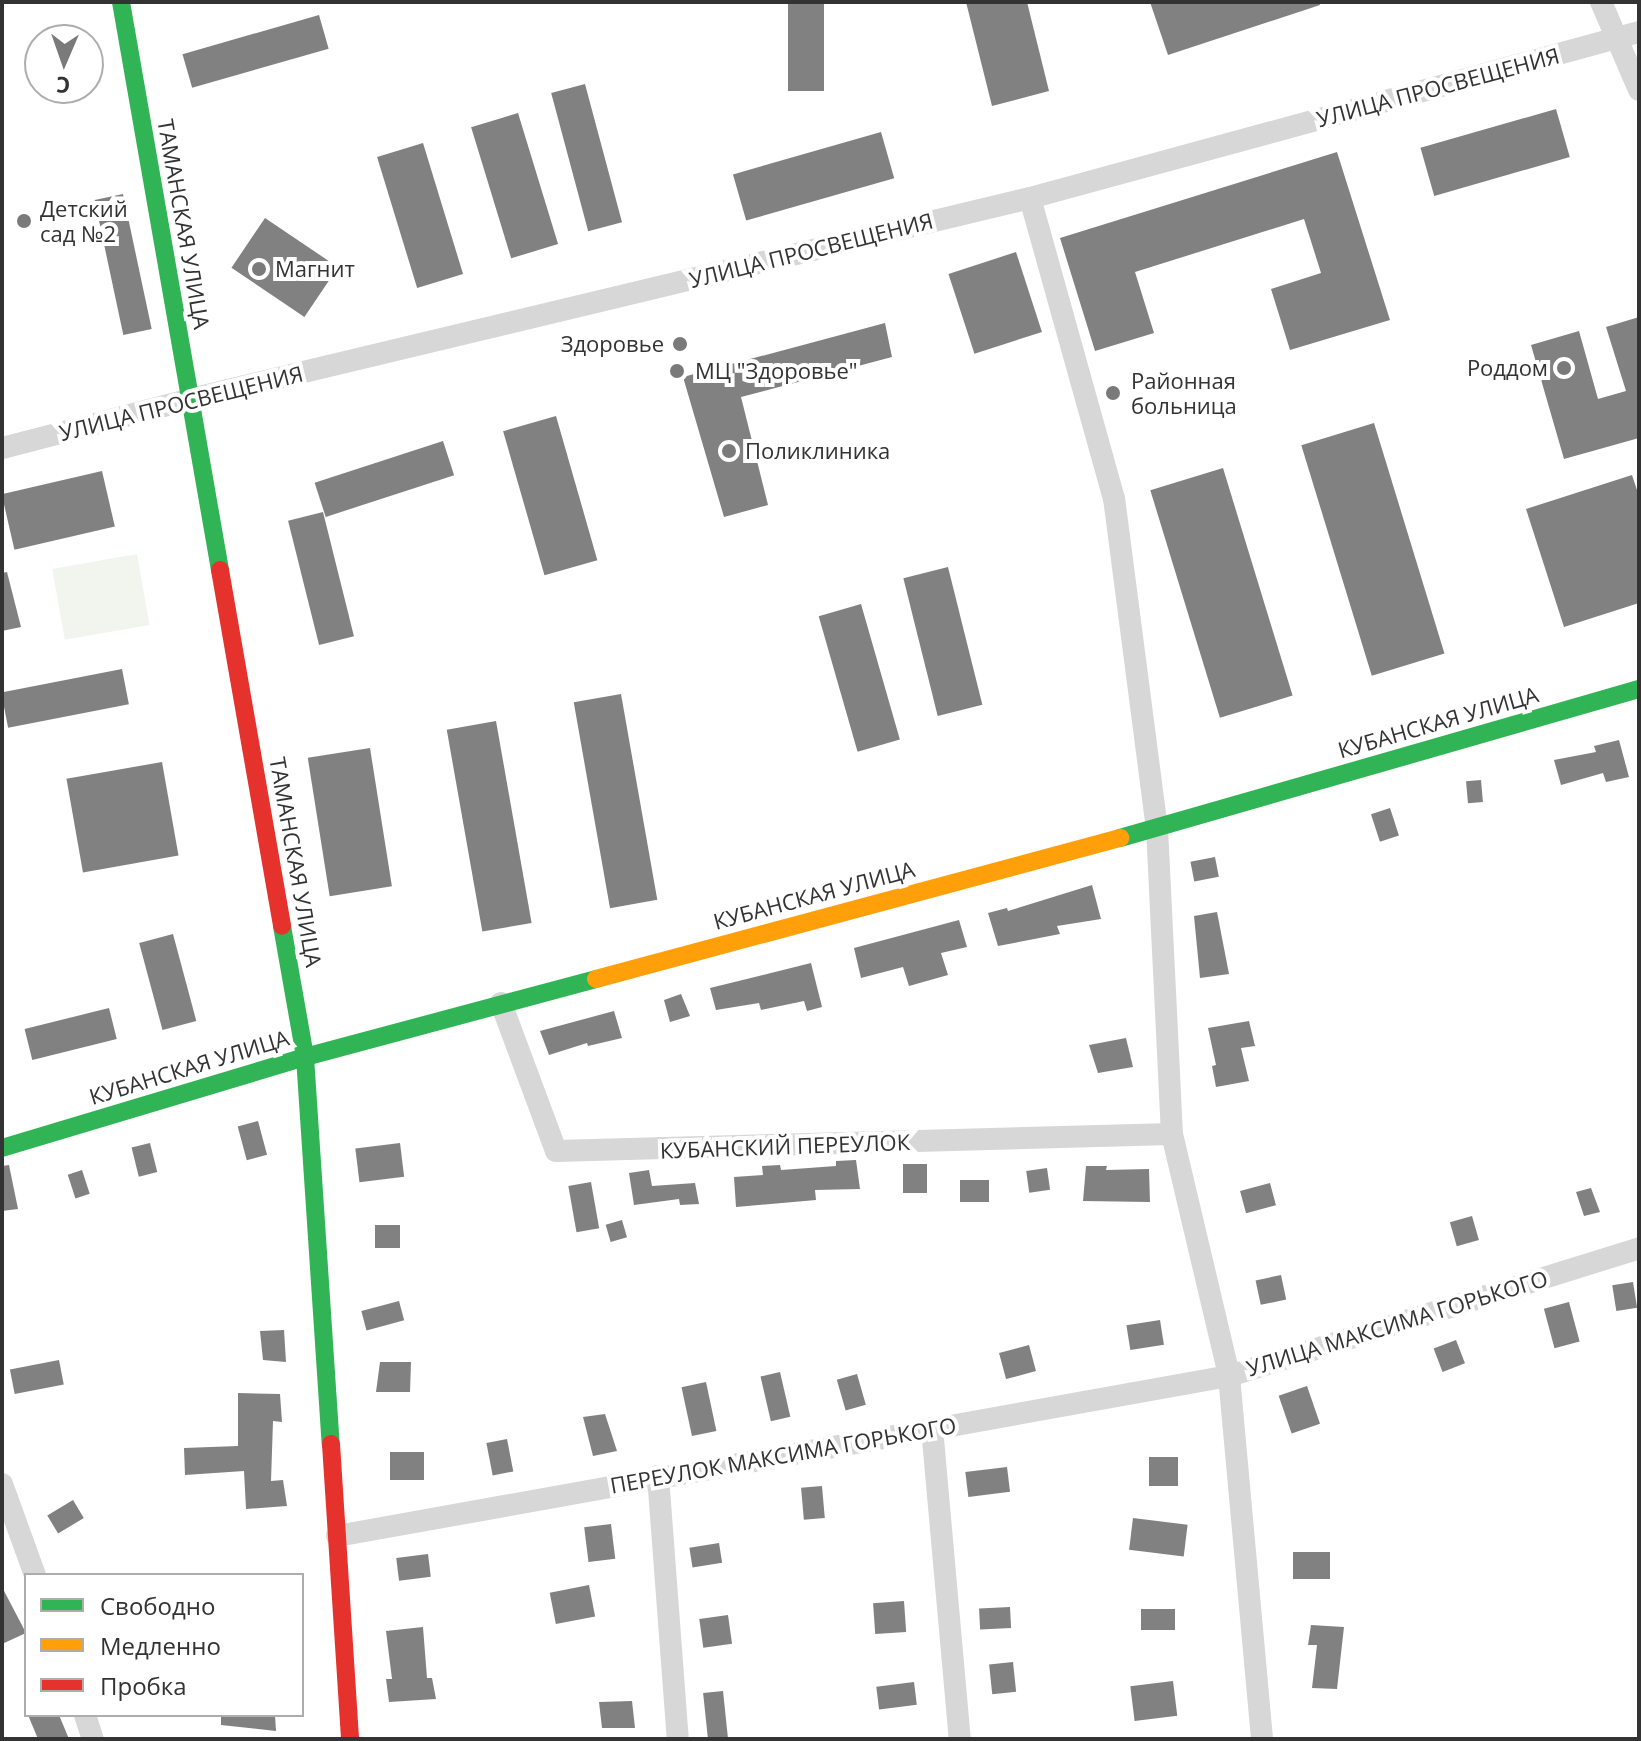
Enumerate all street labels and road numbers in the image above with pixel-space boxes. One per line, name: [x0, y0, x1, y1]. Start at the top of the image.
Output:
street label: УЛИЦА ПРОСВЕЩЕНИЯ: [1314, 42, 1562, 132]
street label: ТАМАНСКАЯ УЛИЦА: [153, 117, 215, 331]
street label: УЛИЦА ПРОСВЕЩЕНИЯ: [686, 207, 936, 293]
street label: УЛИЦА ПРОСВЕЩЕНИЯ: [56, 360, 306, 446]
street label: КУБАНСКАЯ УЛИЦА: [1335, 681, 1541, 763]
street label: ТАМАНСКАЯ УЛИЦА: [265, 755, 327, 969]
street label: КУБАНСКАЯ УЛИЦА: [710, 855, 918, 935]
street label: КУБАНСКАЯ УЛИЦА: [86, 1024, 292, 1110]
street label: КУБАНСКИЙ ПЕРЕУЛОК: [659, 1128, 911, 1164]
street label: УЛИЦА МАКСИМА ГОРЬКОГО: [1243, 1265, 1551, 1381]
street label: ПЕРЕУЛОК МАКСИМА ГОРЬКОГО: [608, 1412, 958, 1498]

